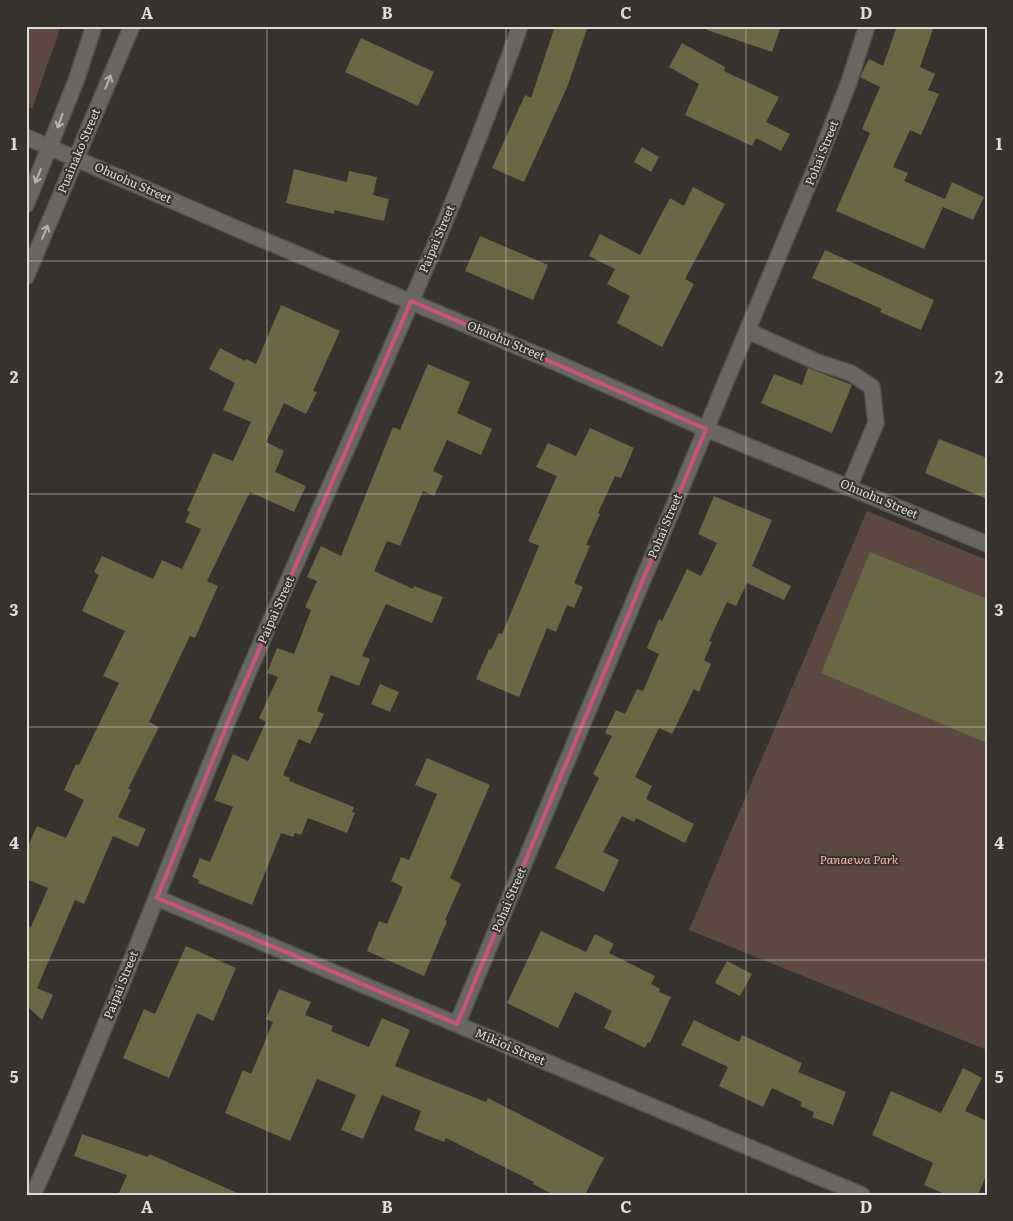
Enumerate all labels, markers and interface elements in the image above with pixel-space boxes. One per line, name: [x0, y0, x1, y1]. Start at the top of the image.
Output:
text: A: [141, 0, 153, 24]
text: B: [381, 0, 393, 24]
text: C: [620, 0, 632, 24]
text: D: [860, 0, 872, 24]
one-way arrow: [105, 74, 114, 89]
street label: Puainako Street: [52, 105, 104, 196]
one-way arrow: [55, 113, 64, 129]
street label: Pohai Street: [800, 117, 842, 188]
text: 1: [11, 131, 18, 155]
text: 1: [996, 131, 1003, 155]
street label: Ohuohu Street: [92, 157, 175, 207]
one-way arrow: [33, 168, 42, 183]
street label: Paipai Street: [414, 202, 459, 275]
one-way arrow: [41, 224, 50, 240]
street label: Ohuohu Street: [465, 316, 548, 365]
text: 2: [10, 364, 19, 388]
text: 2: [995, 364, 1004, 388]
street label: Ohuohu Street: [838, 474, 921, 523]
street label: Pohai Street: [642, 490, 686, 561]
street label: Paipai Street: [252, 573, 298, 646]
text: 3: [10, 597, 19, 621]
text: 3: [995, 597, 1004, 621]
text: 4: [9, 830, 19, 854]
text: 4: [994, 830, 1004, 854]
park label: Panaewa Park: [820, 850, 899, 868]
street label: Pohai Street: [486, 864, 530, 935]
street label: Paipai Street: [98, 948, 142, 1022]
street label: Mikioi Street: [472, 1023, 549, 1069]
text: 5: [10, 1064, 19, 1088]
text: 5: [995, 1064, 1004, 1088]
text: A: [141, 1194, 153, 1218]
text: B: [381, 1194, 393, 1218]
text: C: [620, 1194, 632, 1218]
text: D: [860, 1194, 872, 1218]

